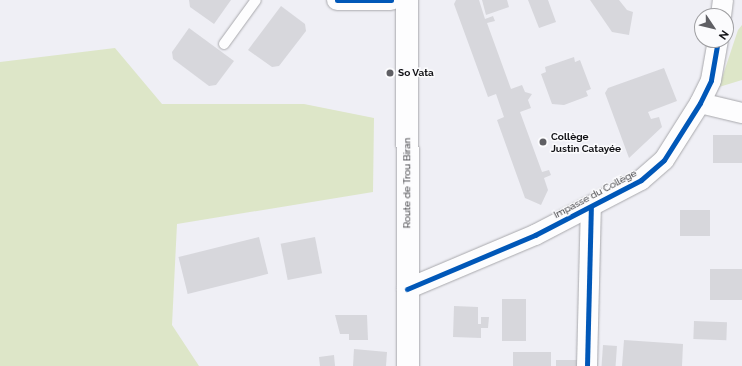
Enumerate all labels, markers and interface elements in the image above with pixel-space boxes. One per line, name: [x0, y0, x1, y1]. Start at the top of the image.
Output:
north arrow: [694, 8, 734, 48]
text: N: [716, 27, 731, 42]
place label: So Vata: [398, 67, 434, 79]
marker: So Vata: [385, 68, 395, 78]
place label: Collège Justin Catayée: [551, 130, 621, 154]
street label: Route de Trou Biran: [401, 137, 413, 229]
marker: Collège Justin Catayée: [538, 137, 548, 147]
street label: Impasse du Collège: [551, 167, 639, 221]

